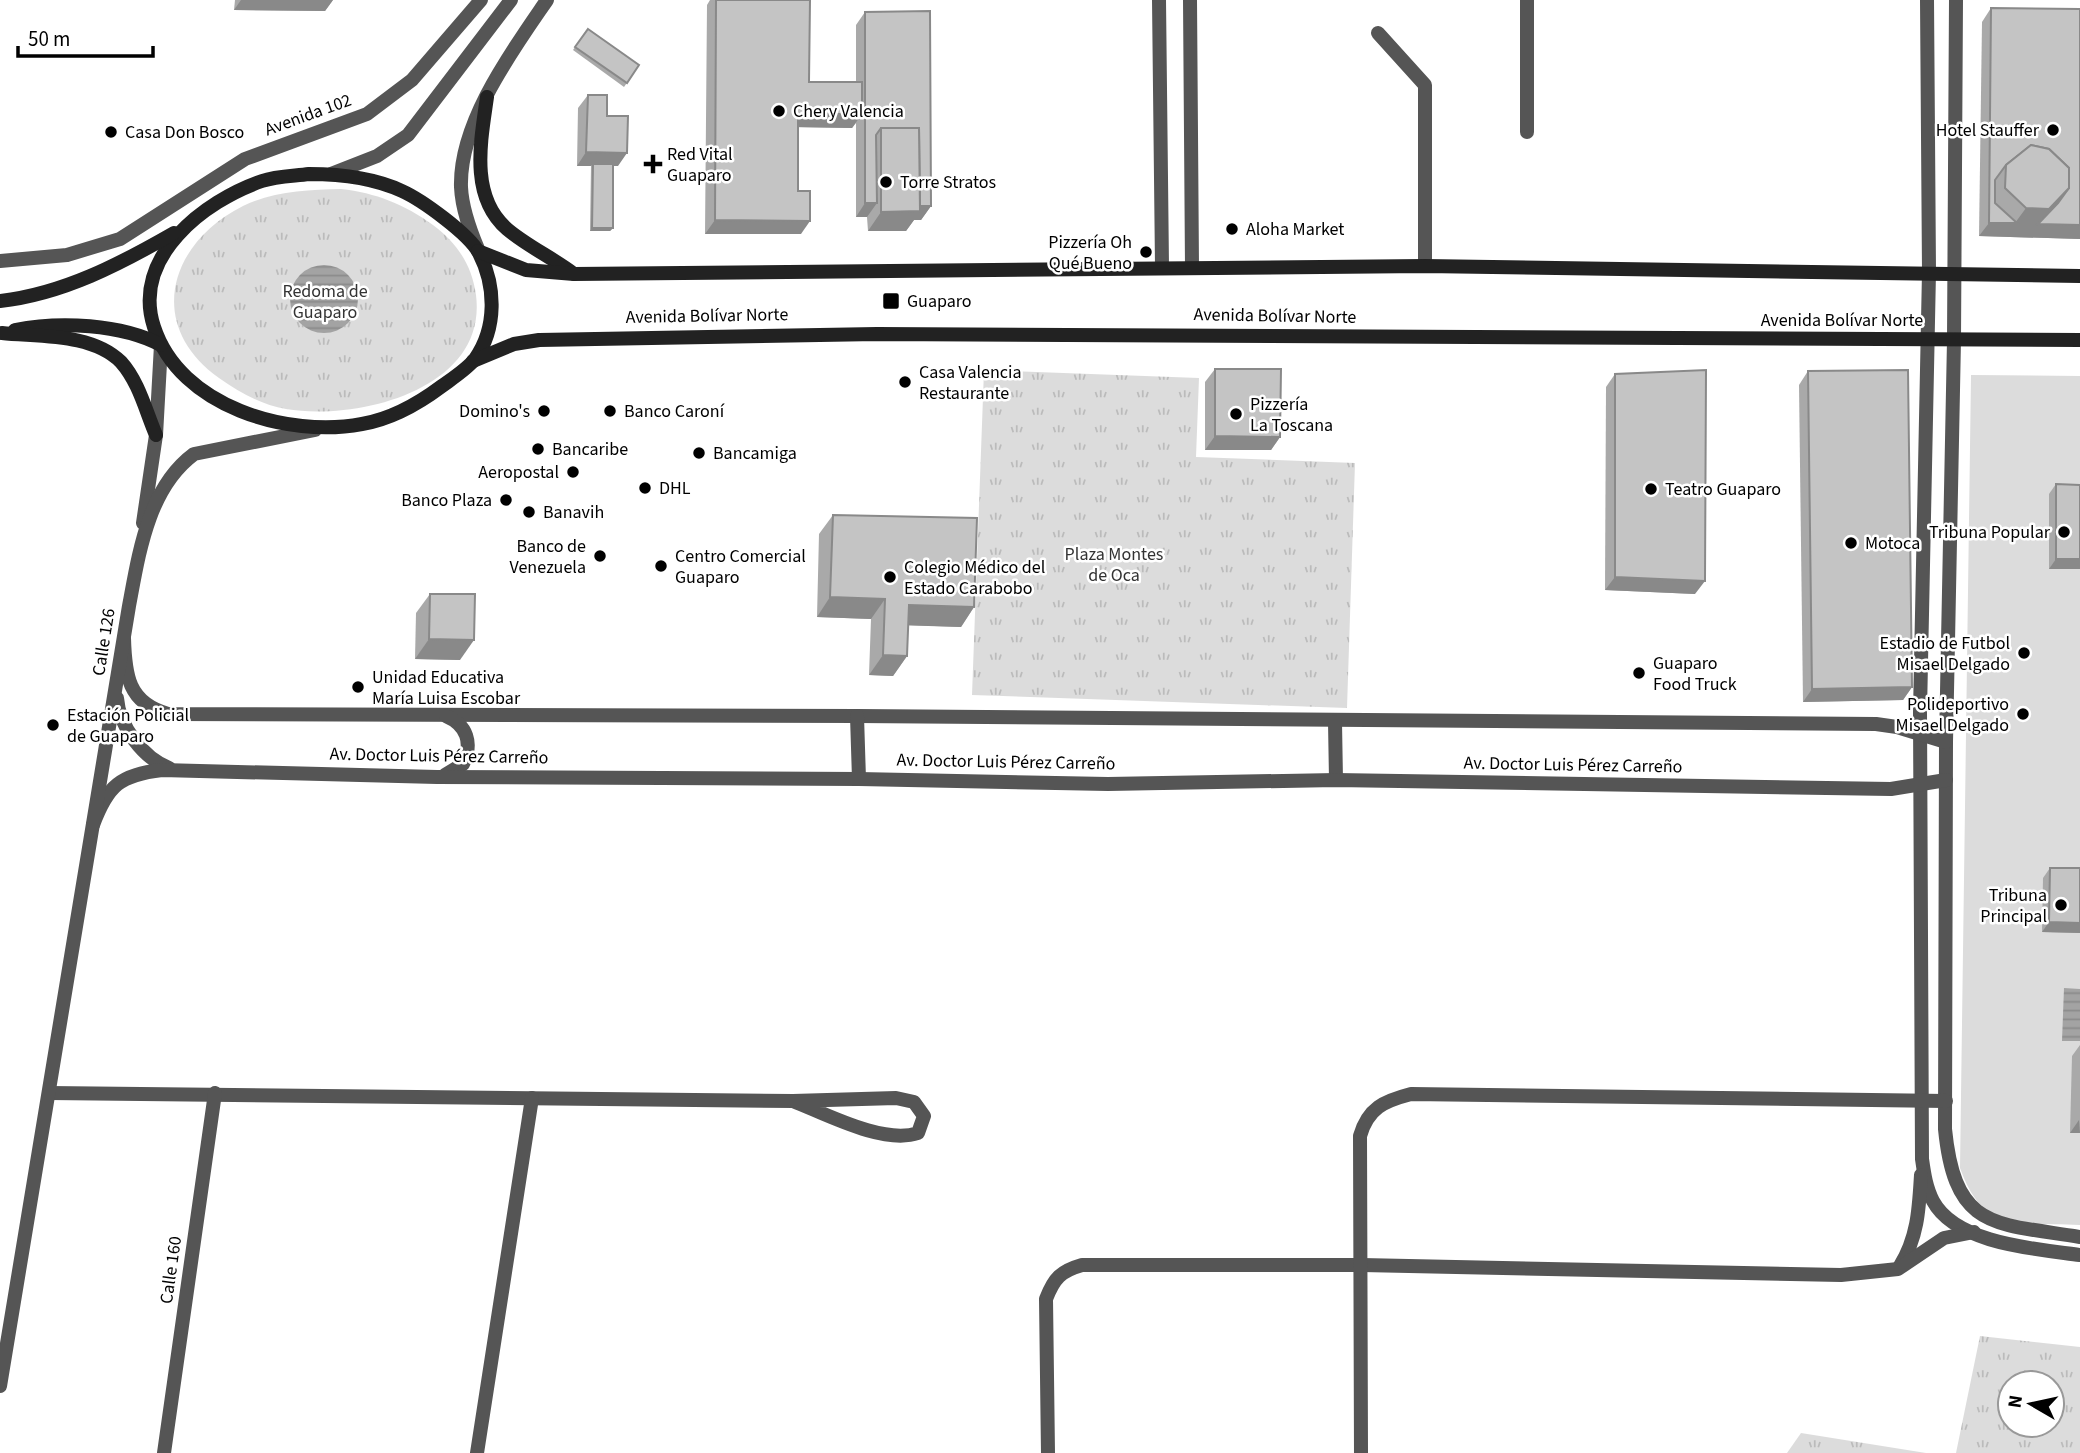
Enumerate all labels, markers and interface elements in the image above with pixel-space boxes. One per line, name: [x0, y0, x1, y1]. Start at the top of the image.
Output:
scale bar: [18, 14, 152, 58]
text: 50 m: [28, 24, 70, 54]
street label: Avenida 102: [261, 88, 355, 142]
place label: Chery Valencia: [793, 99, 904, 124]
marker: Chery Valencia: [771, 103, 787, 119]
place label: Hotel Stauffer: [1936, 118, 2040, 143]
place label: Casa Don Bosco: [125, 120, 244, 145]
marker: Hotel Stauffer: [2045, 122, 2061, 138]
marker: Casa Don Bosco: [103, 124, 119, 140]
place label: Red Vital Guaparo: [667, 142, 733, 188]
marker: Red Vital Guaparo: [645, 156, 661, 172]
place label: Torre Stratos: [900, 170, 996, 195]
marker: Torre Stratos: [878, 174, 894, 190]
place label: Aloha Market: [1246, 217, 1344, 242]
marker: Aloha Market: [1224, 221, 1240, 237]
place label: Pizzería Oh Qué Bueno: [1048, 230, 1132, 276]
marker: Pizzería Oh Qué Bueno: [1138, 244, 1154, 260]
park label: Redoma de Guaparo: [282, 279, 368, 325]
place label: Guaparo: [907, 289, 972, 314]
marker: Guaparo: [881, 291, 901, 311]
street label: Avenida Bolívar Norte: [625, 302, 789, 330]
street label: Avenida Bolívar Norte: [1193, 302, 1357, 330]
street label: Avenida Bolívar Norte: [1761, 308, 1923, 333]
place label: Casa Valencia Restaurante: [919, 360, 1022, 406]
marker: Casa Valencia Restaurante: [897, 374, 913, 390]
place label: Pizzería La Toscana: [1250, 392, 1333, 438]
place label: Domino's: [459, 399, 530, 424]
place label: Banco Caroní: [624, 399, 725, 424]
marker: Domino's: [536, 403, 552, 419]
marker: Banco Caroní: [602, 403, 618, 419]
marker: Pizzería La Toscana: [1228, 406, 1244, 422]
place label: Bancaribe: [552, 437, 628, 462]
marker: Bancaribe: [530, 441, 546, 457]
place label: Bancamiga: [713, 441, 797, 466]
marker: Bancamiga: [691, 445, 707, 461]
place label: Aeropostal: [478, 460, 559, 485]
marker: Aeropostal: [565, 464, 581, 480]
place label: DHL: [659, 476, 691, 501]
place label: Teatro Guaparo: [1665, 477, 1781, 502]
marker: DHL: [637, 480, 653, 496]
marker: Teatro Guaparo: [1643, 481, 1659, 497]
place label: Banco Plaza: [401, 488, 492, 513]
marker: Banco Plaza: [498, 492, 514, 508]
place label: Banavih: [543, 500, 604, 525]
marker: Banavih: [521, 504, 537, 520]
place label: Tribuna Popular: [1929, 520, 2051, 545]
marker: Tribuna Popular: [2056, 524, 2072, 540]
place label: Motoca: [1865, 531, 1920, 556]
place label: Banco de Venezuela: [509, 534, 586, 580]
marker: Motoca: [1843, 535, 1859, 551]
park label: Plaza Montes de Oca: [1065, 542, 1163, 588]
place label: Centro Comercial Guaparo: [675, 544, 806, 590]
marker: Banco de Venezuela: [592, 548, 608, 564]
place label: Colegio Médico del Estado Carabobo: [904, 555, 1045, 601]
marker: Centro Comercial Guaparo: [653, 558, 669, 574]
marker: Colegio Médico del Estado Carabobo: [882, 569, 898, 585]
street label: Calle 126: [86, 606, 122, 677]
place label: Estadio de Futbol Misael Delgado: [1879, 631, 2010, 677]
marker: Estadio de Futbol Misael Delgado: [2016, 645, 2032, 661]
place label: Guaparo Food Truck: [1653, 651, 1737, 697]
place label: Unidad Educativa María Luisa Escobar: [372, 665, 521, 711]
marker: Guaparo Food Truck: [1631, 665, 1647, 681]
marker: Unidad Educativa María Luisa Escobar: [350, 679, 366, 695]
place label: Polideportivo Misael Delgado: [1896, 692, 2009, 738]
place label: Estación Policial de Guaparo: [67, 703, 189, 749]
marker: Polideportivo Misael Delgado: [2015, 706, 2031, 722]
marker: Estación Policial de Guaparo: [45, 717, 61, 733]
street label: Av. Doctor Luis Pérez Carreño: [329, 742, 549, 770]
street label: Av. Doctor Luis Pérez Carreño: [896, 748, 1116, 776]
street label: Av. Doctor Luis Pérez Carreño: [1463, 751, 1683, 779]
place label: Tribuna Principal: [1980, 883, 2047, 929]
marker: Tribuna Principal: [2053, 897, 2069, 913]
street label: Calle 160: [154, 1235, 188, 1305]
north arrow: [1996, 1369, 2066, 1439]
text: N: [2001, 1393, 2030, 1410]

